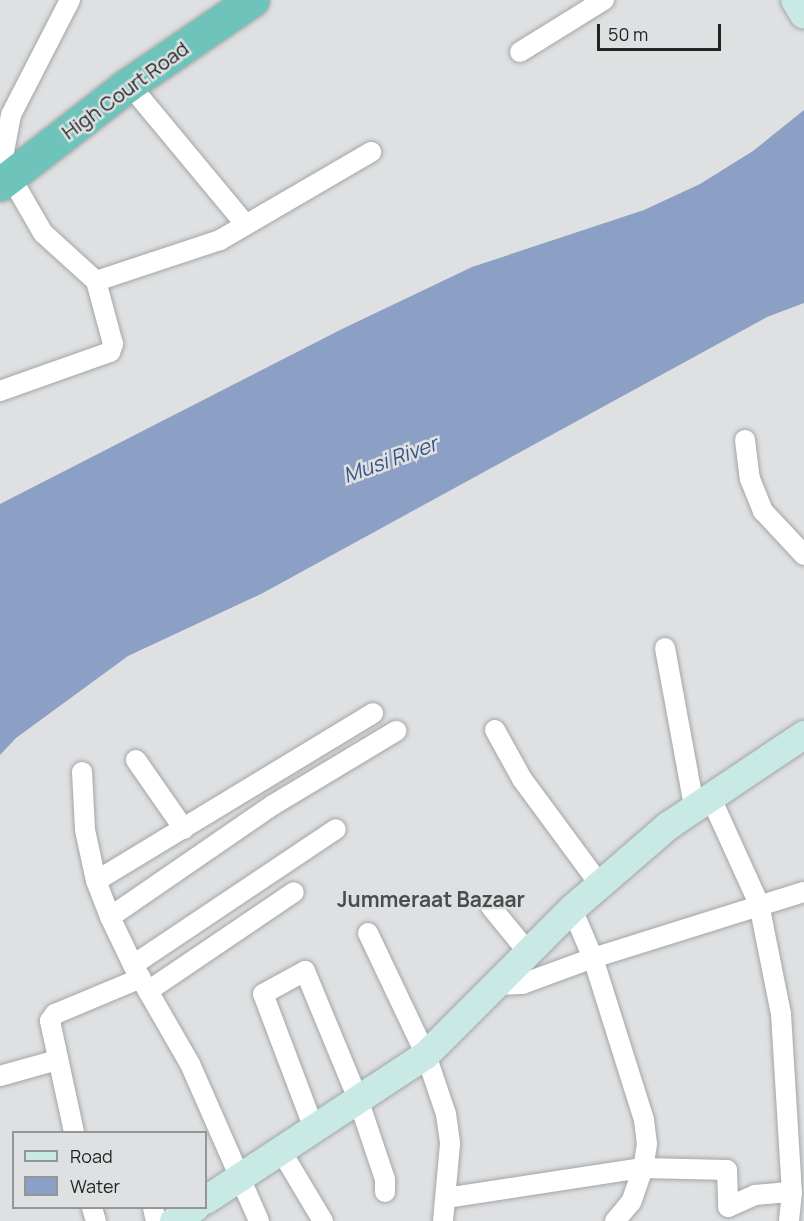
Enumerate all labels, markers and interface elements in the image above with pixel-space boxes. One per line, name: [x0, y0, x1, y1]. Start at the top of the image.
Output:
scale bar: [600, 12, 724, 50]
text: 50 m: [608, 22, 648, 46]
street label: High Court Road: [57, 36, 193, 144]
water label: Musi River: [339, 430, 441, 488]
district label: Jummeraat Bazaar: [337, 886, 525, 912]
legend: [12, 1131, 207, 1209]
text: Road: [70, 1144, 113, 1168]
text: Water: [70, 1174, 120, 1198]

